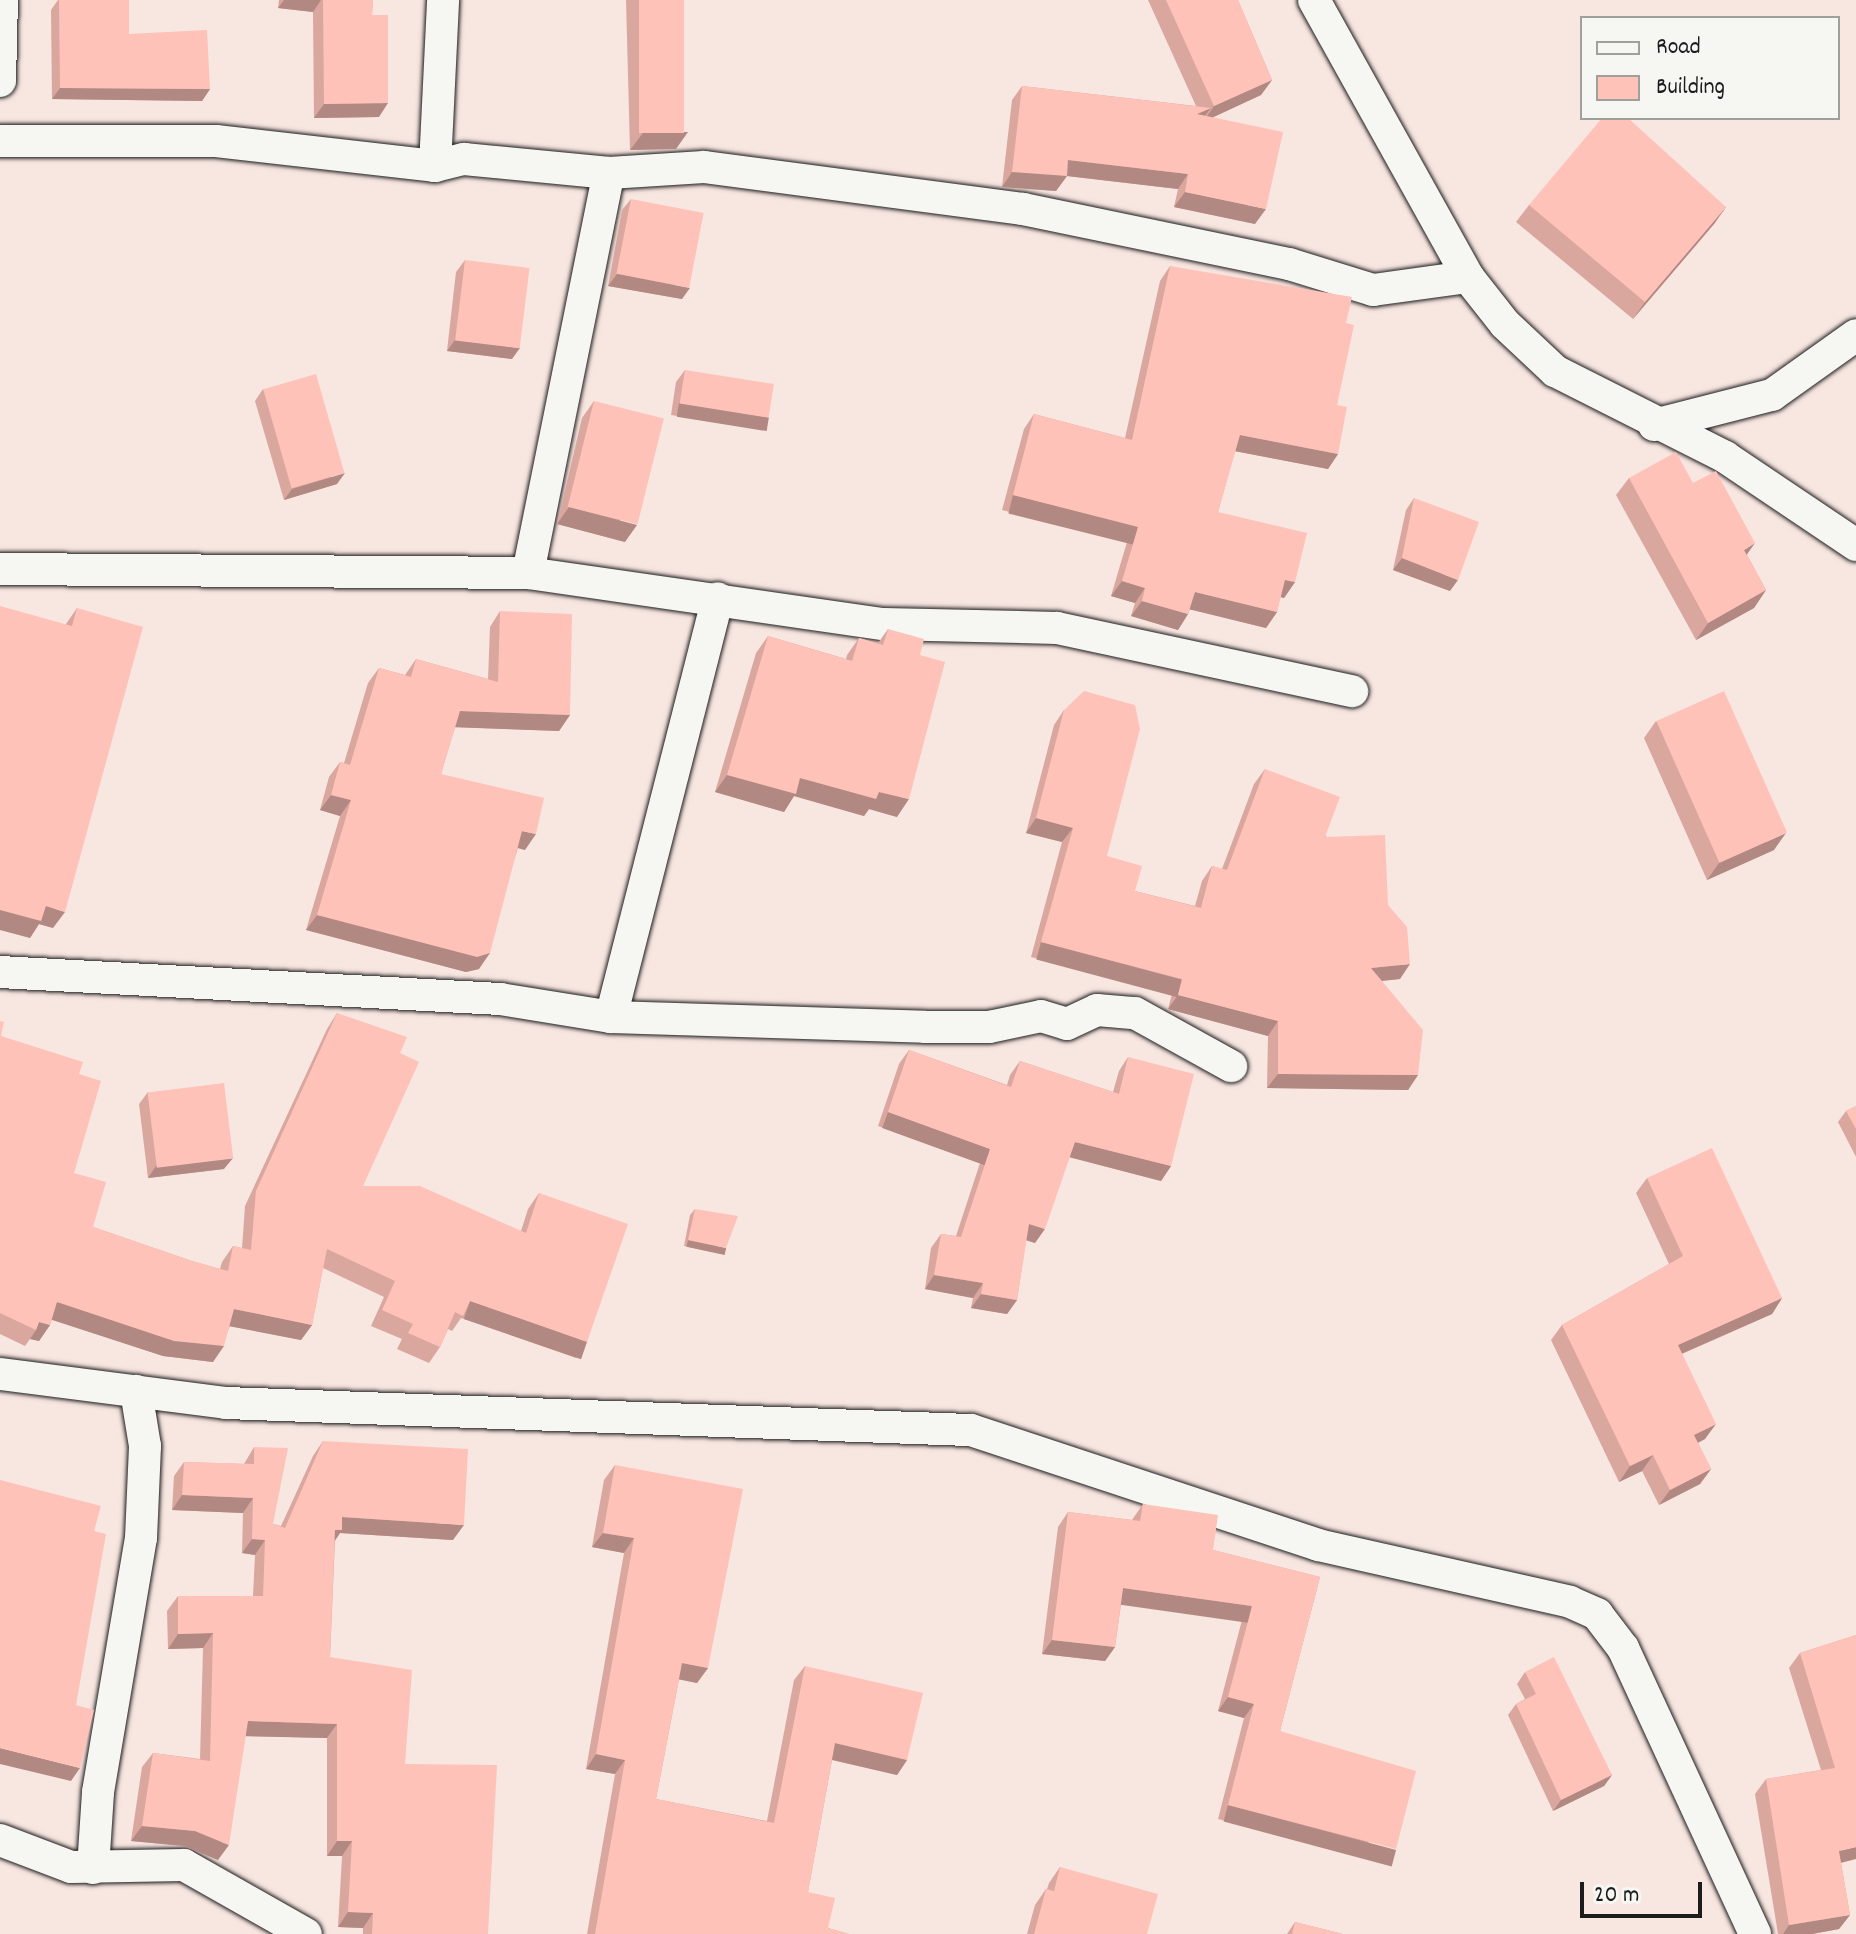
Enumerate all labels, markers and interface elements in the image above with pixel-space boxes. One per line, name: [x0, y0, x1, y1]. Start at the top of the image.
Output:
legend: [1580, 16, 1840, 120]
text: Road: [1656, 31, 1701, 65]
text: Building: [1656, 71, 1725, 105]
scale bar: [1584, 1866, 1706, 1916]
text: 20 m: [1594, 1879, 1640, 1913]

